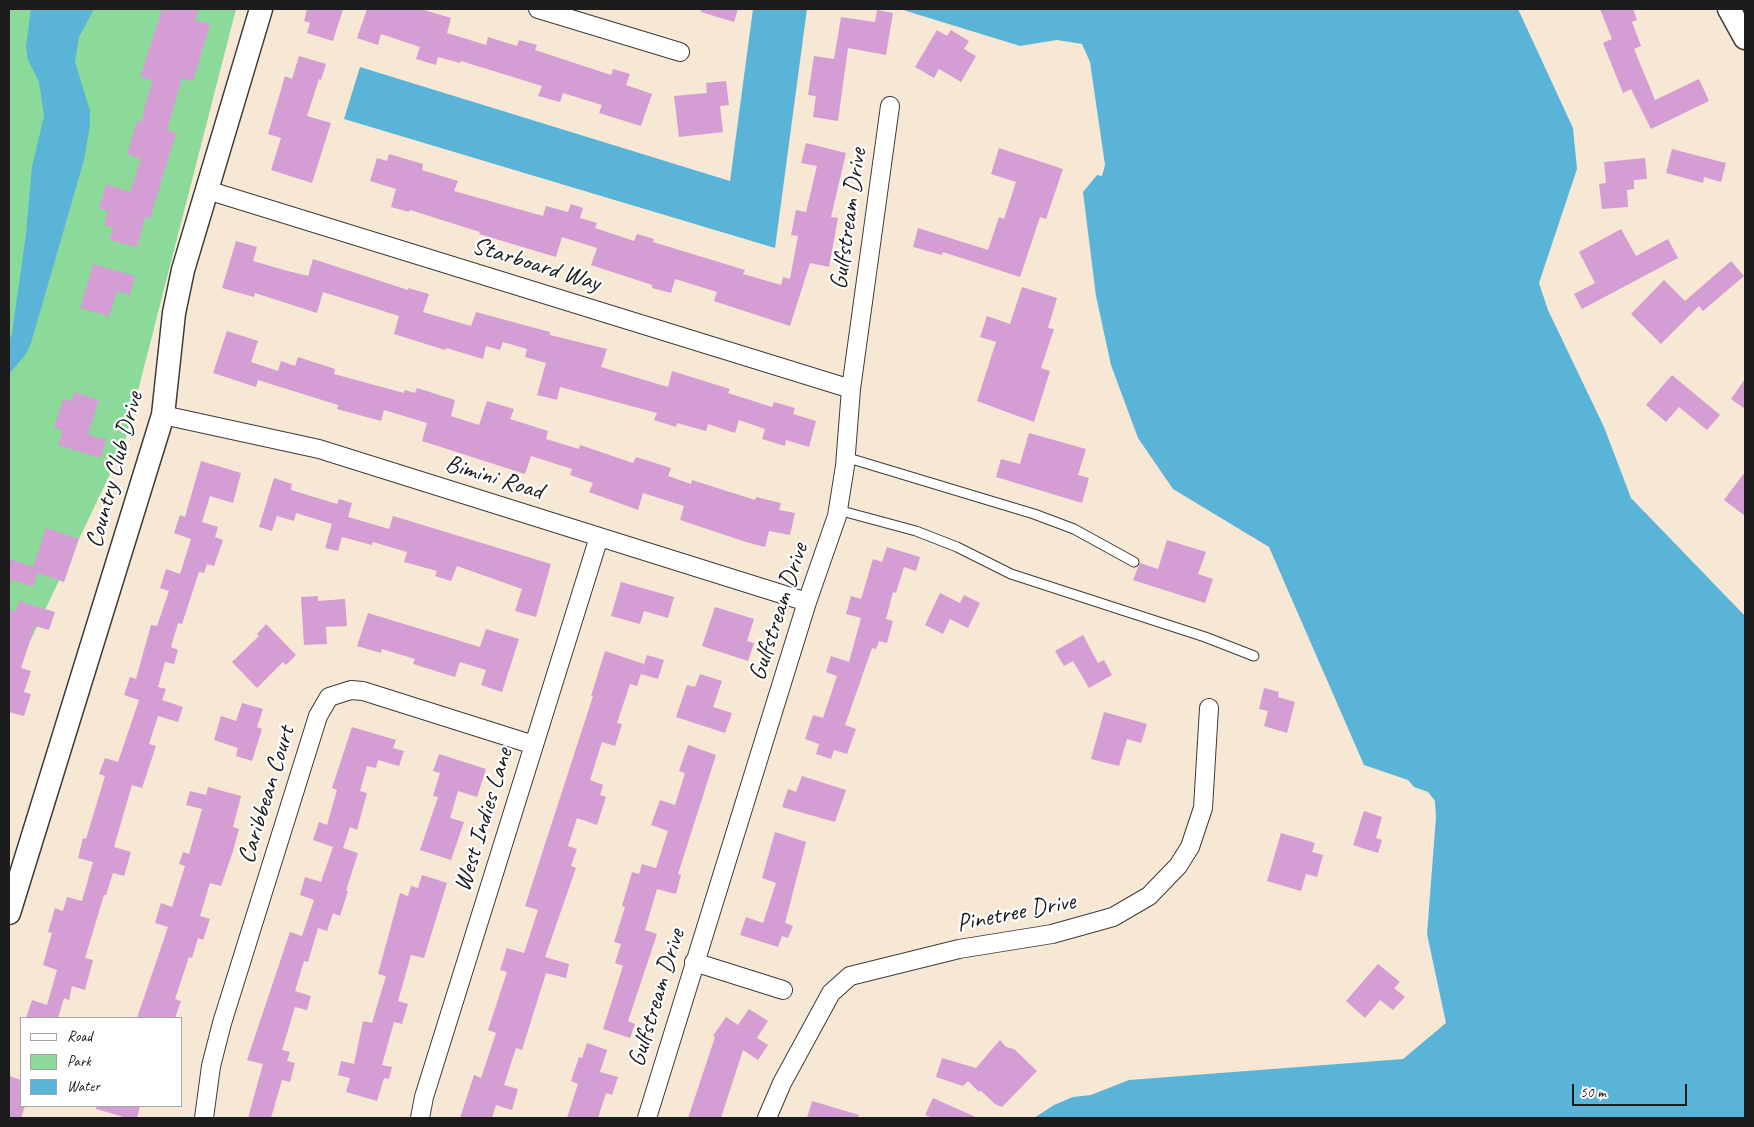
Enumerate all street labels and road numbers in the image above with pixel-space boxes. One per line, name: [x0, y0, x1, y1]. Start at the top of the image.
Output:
street label: Gulfstream Drive: [824, 146, 874, 292]
street label: Starboard Way: [468, 231, 604, 299]
street label: Country Club Drive: [80, 389, 150, 551]
street label: Bimini Road: [442, 449, 546, 507]
street label: Gulfstream Drive: [743, 540, 815, 684]
street label: Caribbean Court: [232, 723, 302, 867]
street label: West Indies Lane: [448, 745, 520, 895]
street label: Pinetree Drive: [954, 887, 1078, 939]
street label: Gulfstream Drive: [622, 926, 692, 1070]

